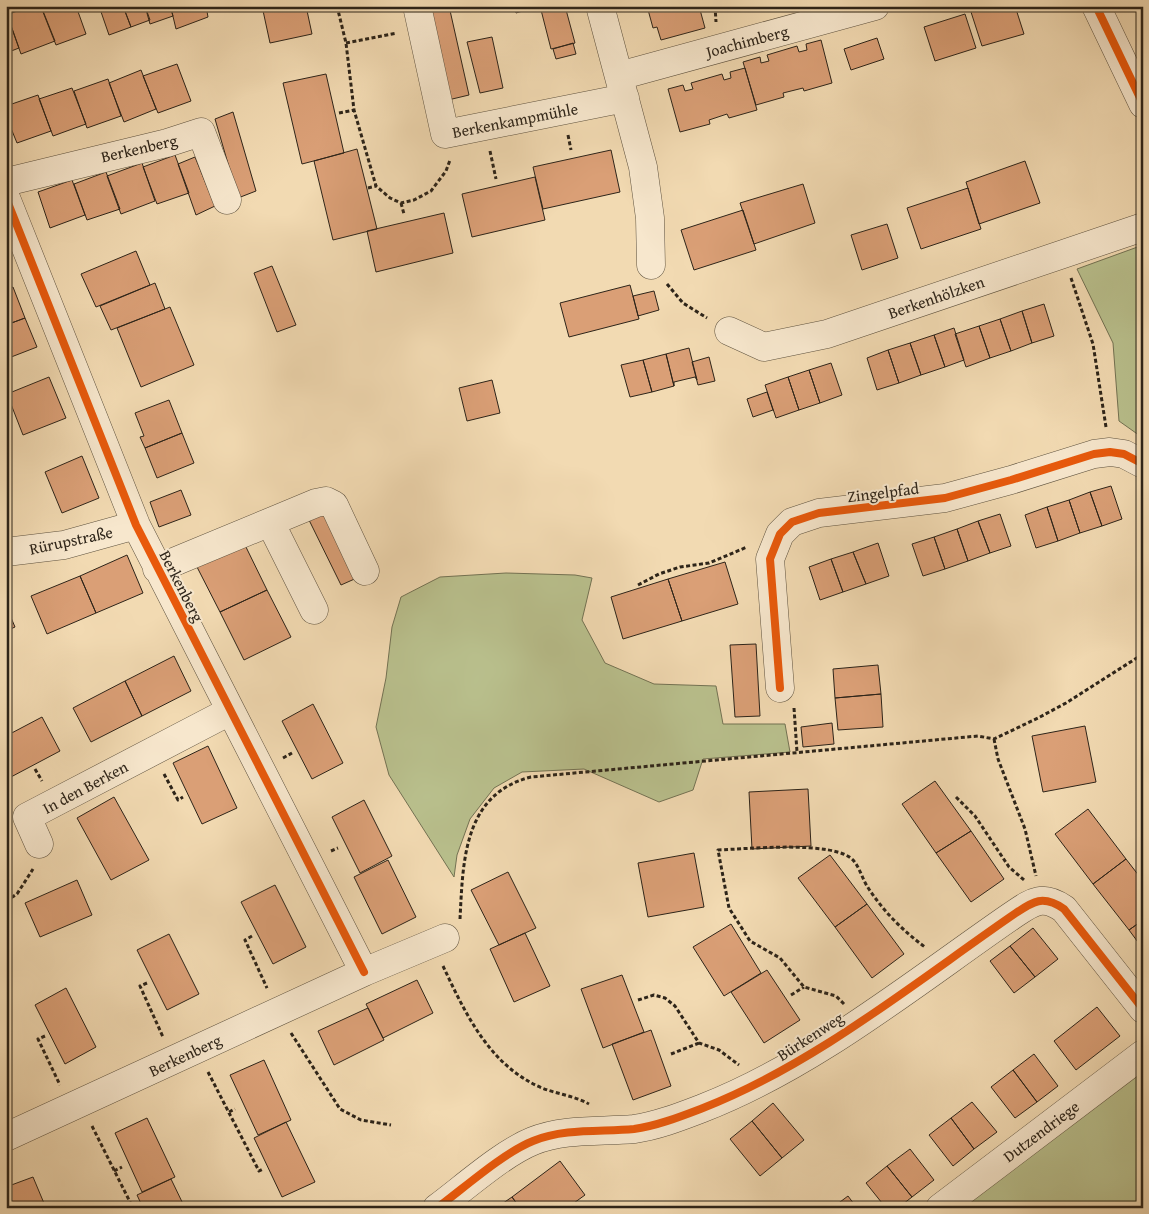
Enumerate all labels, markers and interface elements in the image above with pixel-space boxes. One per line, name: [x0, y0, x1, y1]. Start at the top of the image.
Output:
street label: Joachimberg: [701, 18, 791, 64]
street label: Berkenkampmühle: [450, 96, 580, 144]
street label: Berkenberg: [98, 128, 180, 168]
street label: Berkenhölzken: [885, 269, 987, 325]
street label: Zingelpfad: [846, 476, 921, 508]
street label: Rürupstraße: [27, 519, 115, 561]
street label: Berkenberg: [154, 546, 210, 626]
street label: In den Berken: [38, 754, 132, 820]
street label: Bürkenweg: [772, 1005, 848, 1067]
street label: Berkenberg: [145, 1028, 225, 1082]
street label: Dutzendriege: [998, 1094, 1084, 1168]

